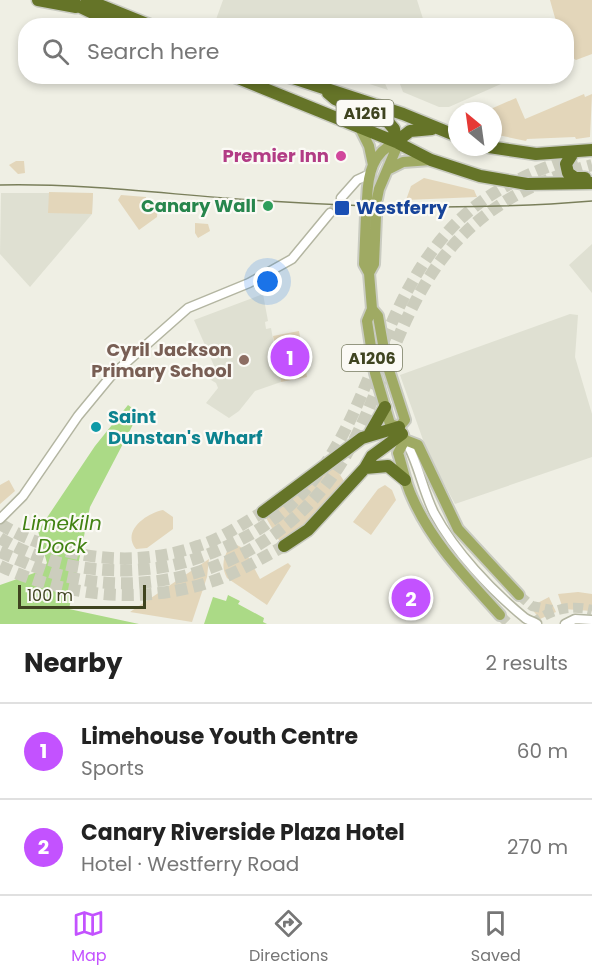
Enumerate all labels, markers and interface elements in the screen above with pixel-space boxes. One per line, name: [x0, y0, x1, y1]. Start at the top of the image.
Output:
search box: [18, 18, 574, 84]
icon: search: [39, 35, 72, 68]
text: Search here: [87, 36, 220, 67]
road number: A1261: [336, 100, 394, 126]
north arrow: [448, 102, 502, 156]
place label: Premier Inn: [222, 143, 329, 168]
marker: Premier Inn: [334, 149, 348, 163]
place label: Canary Wall: [141, 193, 256, 218]
place label: Westferry: [356, 195, 448, 220]
marker: Canary Wall: [261, 199, 275, 213]
marker: Westferry: [333, 199, 351, 217]
your location: [253, 267, 282, 296]
pin: 1: [270, 334, 310, 380]
place label: Cyril Jackson Primary School: [91, 337, 232, 383]
road number: A1206: [342, 345, 402, 371]
marker: Cyril Jackson Primary School: [237, 353, 251, 367]
place label: Saint Dunstan's Wharf: [108, 404, 263, 450]
marker: Saint Dunstan's Wharf: [89, 420, 103, 434]
water label: Limekiln Dock: [22, 509, 102, 560]
pin: 2: [392, 576, 430, 620]
scale bar: [18, 582, 146, 610]
text: 100 m: [27, 584, 73, 607]
text: Nearby: [24, 645, 122, 681]
text: 2 results: [485, 649, 568, 677]
text: Limehouse Youth Centre: [81, 721, 358, 752]
text: 1: [40, 737, 47, 765]
text: 60 m: [517, 737, 568, 765]
text: Sports: [81, 754, 144, 782]
text: Canary Riverside Plaza Hotel: [81, 817, 405, 848]
text: 2: [38, 833, 49, 861]
text: 270 m: [507, 833, 568, 861]
text: Hotel · Westferry Road: [81, 850, 299, 878]
tab: Map: [71, 907, 107, 968]
tab: Directions: [249, 907, 328, 968]
tab: Saved: [471, 907, 521, 968]

